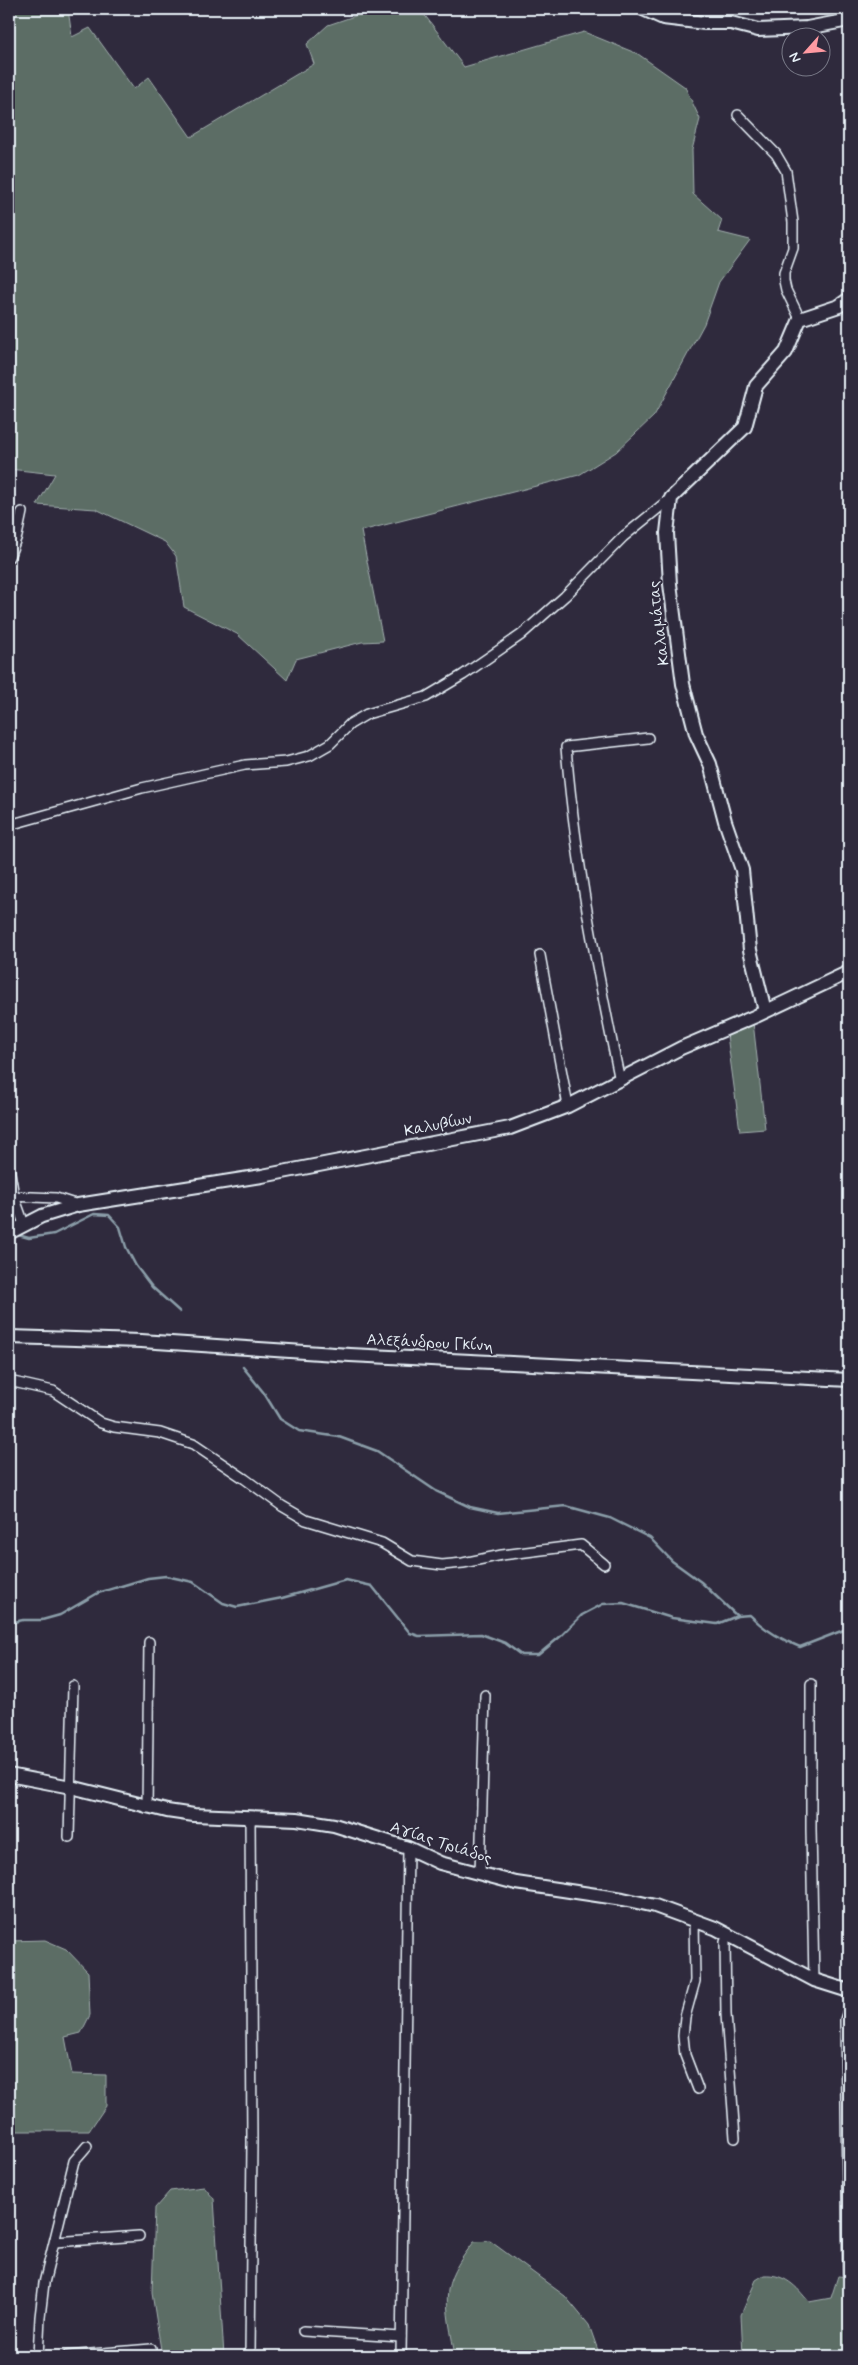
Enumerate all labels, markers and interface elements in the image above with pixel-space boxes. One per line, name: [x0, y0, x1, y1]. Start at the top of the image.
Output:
north arrow: [780, 28, 830, 78]
text: N: [785, 49, 805, 66]
street label: Καλαμάτας: [643, 579, 675, 667]
street label: Καλυβίων: [402, 1108, 474, 1142]
street label: Αλεξάνδρου Γκίνη: [366, 1329, 494, 1357]
street label: Αγίας Τριάδος: [387, 1817, 495, 1869]

